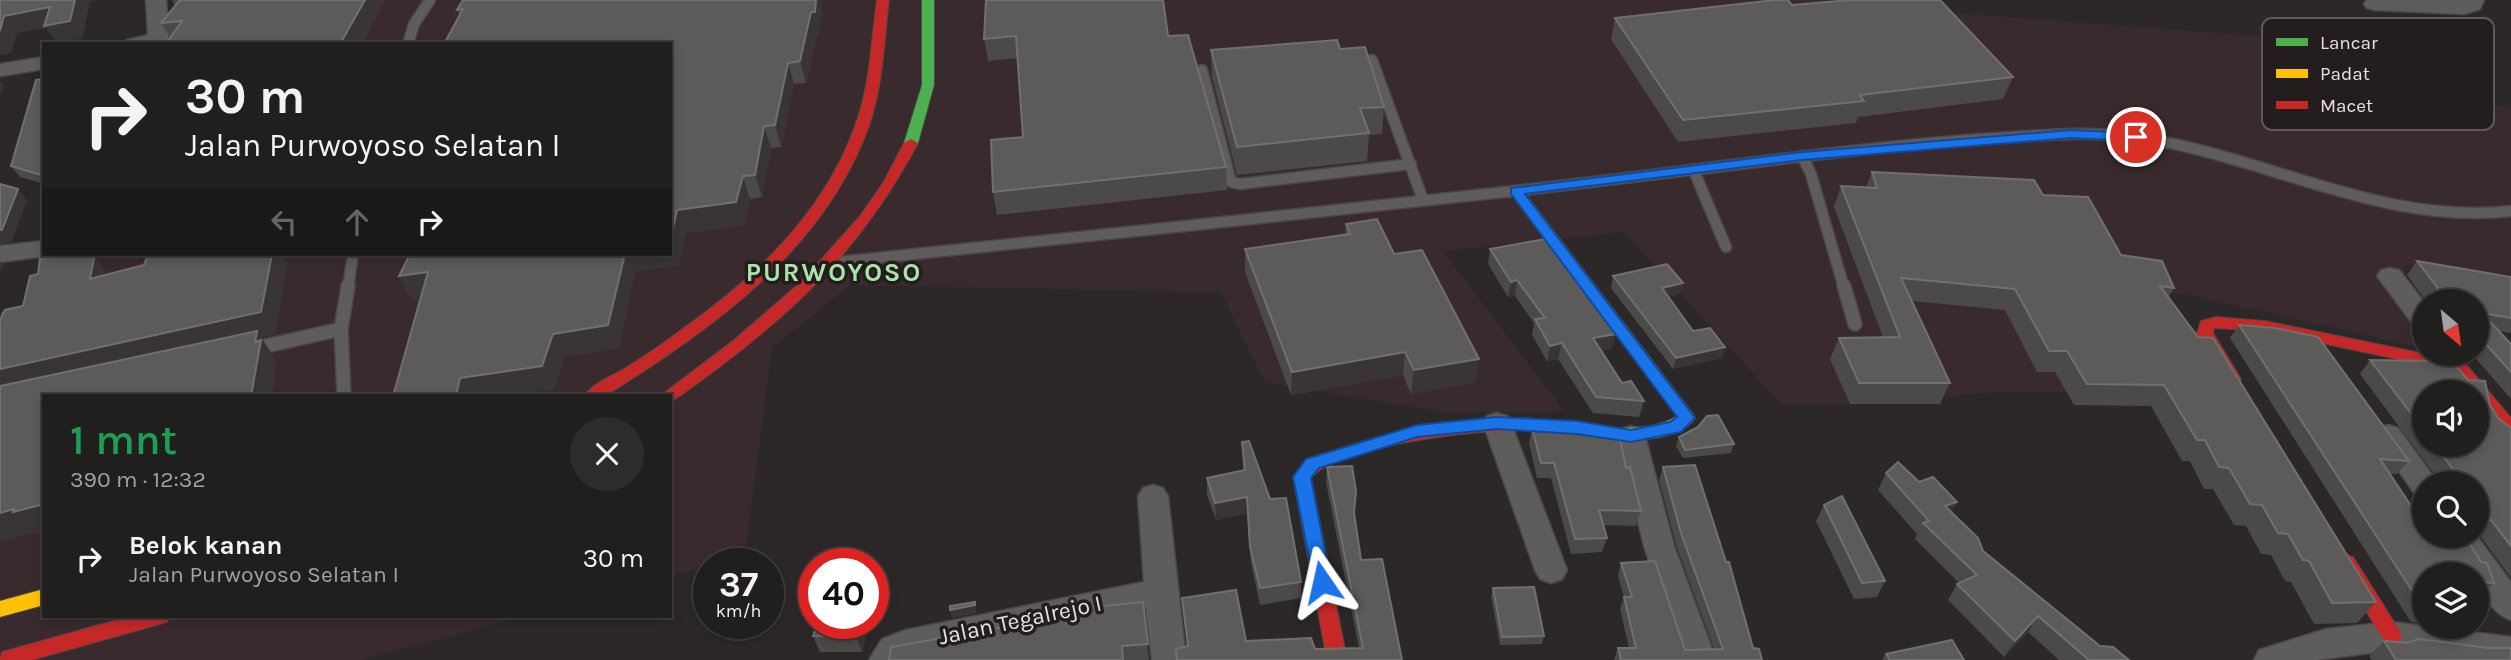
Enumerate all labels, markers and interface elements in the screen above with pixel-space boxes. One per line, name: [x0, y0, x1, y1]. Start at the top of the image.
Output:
legend: [2262, 18, 2494, 130]
text: Lancar: [2320, 32, 2378, 54]
text: Padat: [2320, 63, 2370, 85]
text: 30 m: [185, 68, 305, 125]
icon: right: [70, 70, 161, 161]
text: Macet: [2320, 95, 2373, 117]
pin: [2106, 107, 2166, 167]
icon: arrive: [2117, 118, 2155, 156]
text: Jalan Purwoyoso Selatan I: [185, 127, 561, 164]
icon: left: [265, 203, 303, 241]
icon: ahead: [338, 203, 376, 241]
icon: right: [411, 203, 449, 241]
district label: PURWOYOSO: [746, 257, 922, 288]
north arrow: [2412, 289, 2488, 366]
map controls: [2412, 289, 2489, 639]
button: sound: [2412, 380, 2489, 457]
text: 1 mnt: [70, 415, 177, 465]
button: close: [570, 417, 644, 491]
text: 390 m · 12:32: [70, 466, 206, 493]
button: search: [2412, 471, 2489, 548]
text: Belok kanan: [129, 530, 282, 561]
icon: right: [70, 540, 108, 578]
text: 30 m: [583, 543, 644, 574]
position arrow: [1285, 545, 1359, 619]
speed limit sign: 40: [798, 548, 889, 639]
text: Jalan Purwoyoso Selatan I: [129, 561, 399, 588]
button: layers: [2412, 562, 2489, 639]
text: 37: [719, 564, 758, 605]
street label: Jalan Tegalrejo I: [936, 590, 1104, 650]
text: km/h: [716, 600, 761, 622]

